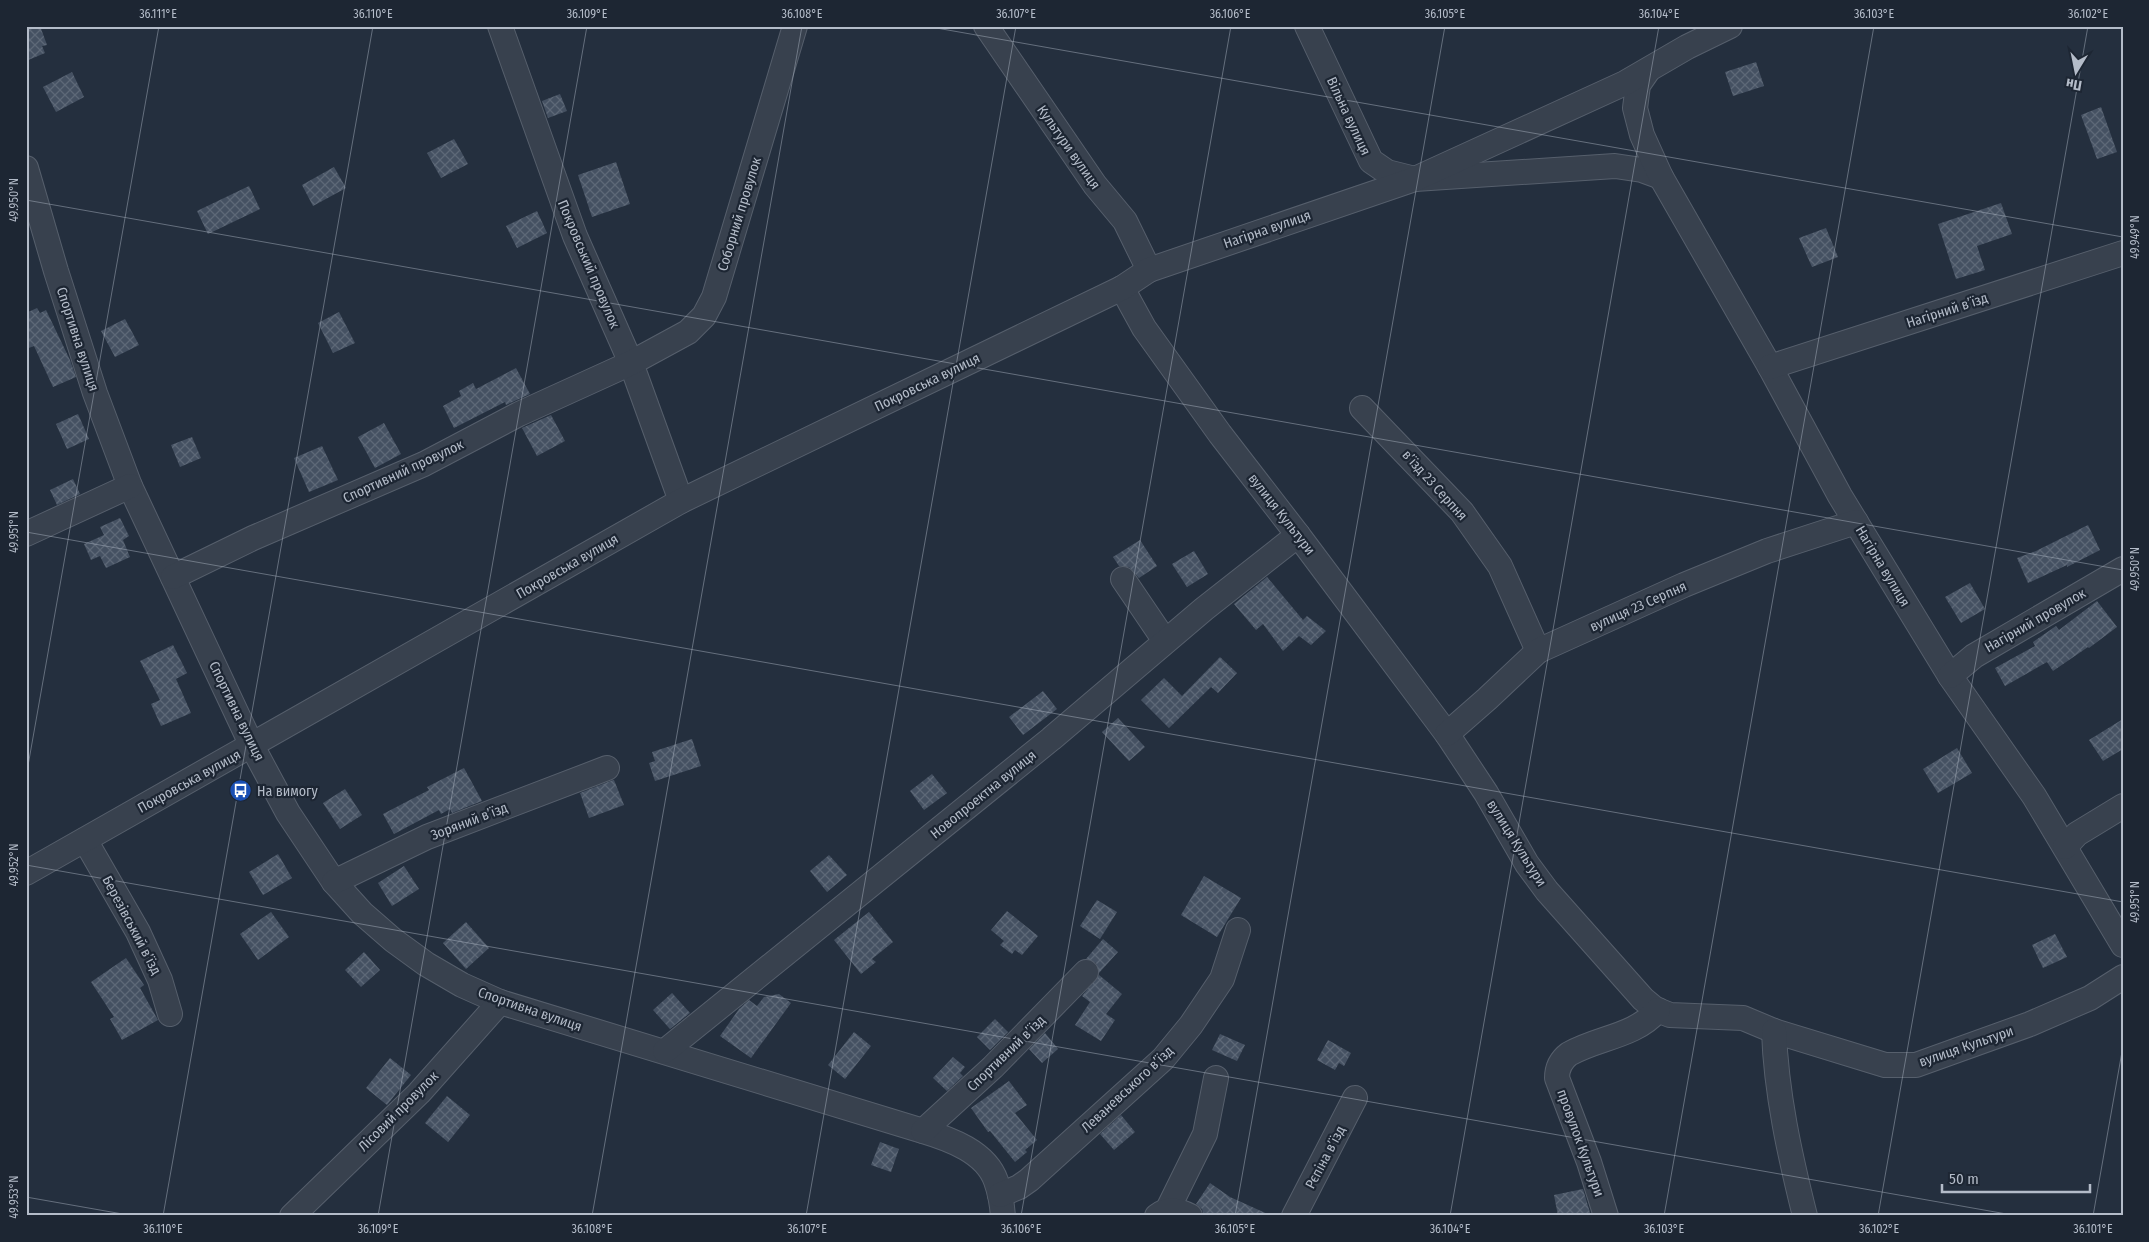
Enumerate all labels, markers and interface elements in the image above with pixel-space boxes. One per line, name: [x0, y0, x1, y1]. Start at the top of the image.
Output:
text: 36.111°E: [139, 7, 177, 21]
text: 36.110°E: [353, 7, 393, 21]
text: 36.109°E: [567, 7, 608, 21]
text: 36.108°E: [782, 7, 823, 21]
text: 36.107°E: [996, 7, 1036, 21]
text: 36.106°E: [1210, 7, 1251, 21]
text: 36.105°E: [1425, 7, 1466, 21]
text: 36.104°E: [1639, 7, 1680, 21]
text: 36.103°E: [1854, 7, 1894, 21]
text: 36.102°E: [2068, 7, 2108, 21]
north arrow: [2052, 48, 2102, 98]
street label: Вільна вулиця: [1323, 74, 1374, 158]
text: Пн: [2065, 75, 2083, 94]
street label: Культури вулиця: [1033, 102, 1104, 193]
street label: Соборний провулок: [714, 155, 765, 273]
text: 49.950°N: [7, 178, 21, 222]
street label: Покровський провулок: [554, 197, 623, 331]
street label: Нагірна вулиця: [1221, 207, 1313, 252]
text: 49.949°N: [2128, 215, 2142, 259]
street label: Спортивна вулиця: [53, 285, 102, 393]
street label: Нагірний в’їзд: [1904, 289, 1990, 332]
street label: Покровська вулиця: [872, 350, 983, 415]
street label: Спортивний провулок: [340, 436, 467, 507]
street label: в’їзд 23 Серпня: [1398, 447, 1471, 524]
street label: вулиця Культури: [1244, 470, 1319, 558]
text: 49.951°N: [7, 511, 21, 553]
street label: Нагірна вулиця: [1852, 523, 1913, 610]
street label: Покровська вулиця: [513, 530, 621, 603]
text: 49.950°N: [2128, 547, 2142, 591]
street label: вулиця 23 Серпня: [1587, 578, 1689, 635]
street label: Нагірний провулок: [1982, 584, 2089, 656]
street label: Спортивна вулиця: [205, 659, 268, 764]
street label: Покровська вулиця: [135, 746, 244, 817]
street label: Новопроектна вулиця: [927, 746, 1040, 842]
bus stop icon: На вимогу: [229, 779, 253, 803]
place label: На вимогу: [257, 783, 318, 800]
street label: вулиця Культури: [1483, 797, 1550, 890]
street label: Зоряний в’їзд: [428, 799, 510, 844]
text: 49.952°N: [7, 843, 21, 887]
street label: Березівський в’їзд: [98, 873, 165, 978]
text: 49.951°N: [2128, 881, 2142, 923]
street label: Спортивна вулиця: [476, 984, 584, 1035]
street label: Спортивний в’їзд: [964, 1012, 1049, 1095]
street label: вулиця Культури: [1917, 1022, 2016, 1071]
street label: Леваневського в’їзд: [1078, 1042, 1177, 1136]
street label: Лісовий провулок: [355, 1067, 442, 1155]
street label: провулок Культури: [1553, 1087, 1608, 1199]
street label: Рєпіна в’їзд: [1302, 1123, 1349, 1192]
scale bar: [1942, 1162, 2089, 1194]
text: 50 m: [1949, 1170, 1979, 1188]
text: 49.953°N: [7, 1175, 21, 1219]
text: 36.110°E: [143, 1222, 183, 1236]
text: 36.109°E: [358, 1222, 399, 1236]
text: 36.108°E: [572, 1222, 613, 1236]
text: 36.107°E: [787, 1222, 827, 1236]
text: 36.106°E: [1001, 1222, 1042, 1236]
text: 36.105°E: [1215, 1222, 1256, 1236]
text: 36.104°E: [1430, 1222, 1471, 1236]
text: 36.103°E: [1644, 1222, 1684, 1236]
text: 36.102°E: [1859, 1222, 1899, 1236]
text: 36.101°E: [2073, 1222, 2113, 1236]

